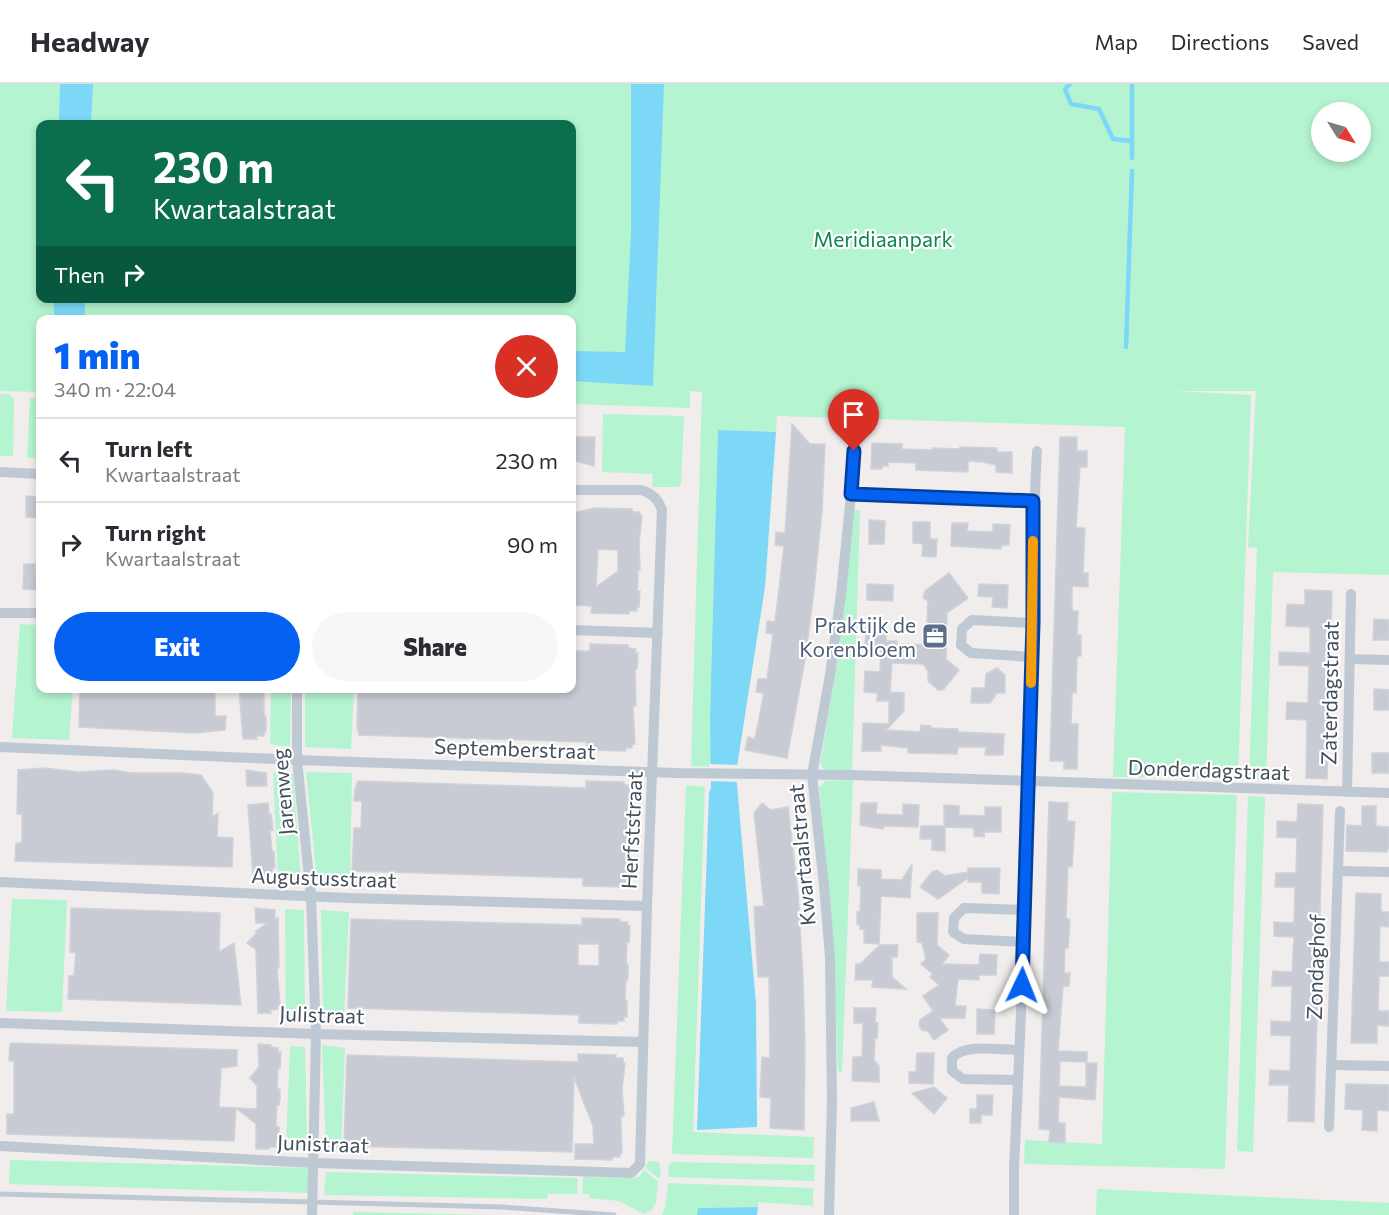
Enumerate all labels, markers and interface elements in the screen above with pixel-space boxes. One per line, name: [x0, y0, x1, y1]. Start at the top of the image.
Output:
text: Headway: [30, 24, 150, 58]
text: Map: [1095, 29, 1138, 54]
text: Directions: [1171, 29, 1269, 54]
text: Saved: [1302, 29, 1359, 54]
north arrow: [1311, 102, 1371, 162]
map controls: [1311, 102, 1371, 162]
text: 230 m: [153, 140, 274, 192]
icon: left: [54, 144, 132, 222]
text: Kwartaalstraat: [153, 192, 336, 225]
park label: Meridiaanpark: [813, 226, 953, 251]
icon: right: [117, 258, 150, 291]
text: Then: [54, 261, 105, 288]
text: 1 min: [54, 332, 140, 376]
button: close: [495, 335, 558, 398]
text: 340 m · 22:04: [54, 377, 176, 401]
pin: [828, 389, 879, 451]
icon: arrive: [837, 398, 870, 431]
text: Turn left: [105, 435, 192, 462]
icon: left: [54, 444, 87, 477]
text: 230 m: [495, 447, 558, 474]
text: Kwartaalstraat: [105, 462, 240, 486]
text: Turn right: [105, 519, 206, 546]
icon: right: [54, 528, 87, 561]
text: 90 m: [507, 531, 558, 558]
text: Kwartaalstraat: [105, 546, 240, 570]
button: Exit: [54, 612, 300, 681]
button: Share: [312, 612, 558, 681]
place label: Praktijk de Korenbloem: [799, 612, 916, 661]
office icon: Praktijk de Korenbloem: [920, 621, 950, 651]
street label: Zaterdagstraat: [1315, 621, 1343, 765]
street label: Septemberstraat: [434, 733, 596, 763]
street label: Jarenweg: [266, 748, 298, 836]
street label: Donderdagstraat: [1127, 754, 1291, 784]
street label: Herfststraat: [615, 770, 647, 890]
street label: Kwartaalstraat: [782, 783, 820, 927]
street label: Augustusstraat: [251, 862, 397, 892]
street label: Zondaghof: [1301, 913, 1329, 1020]
position arrow: [990, 953, 1054, 1017]
street label: Julistraat: [279, 1000, 365, 1028]
street label: Junistraat: [277, 1129, 369, 1157]

